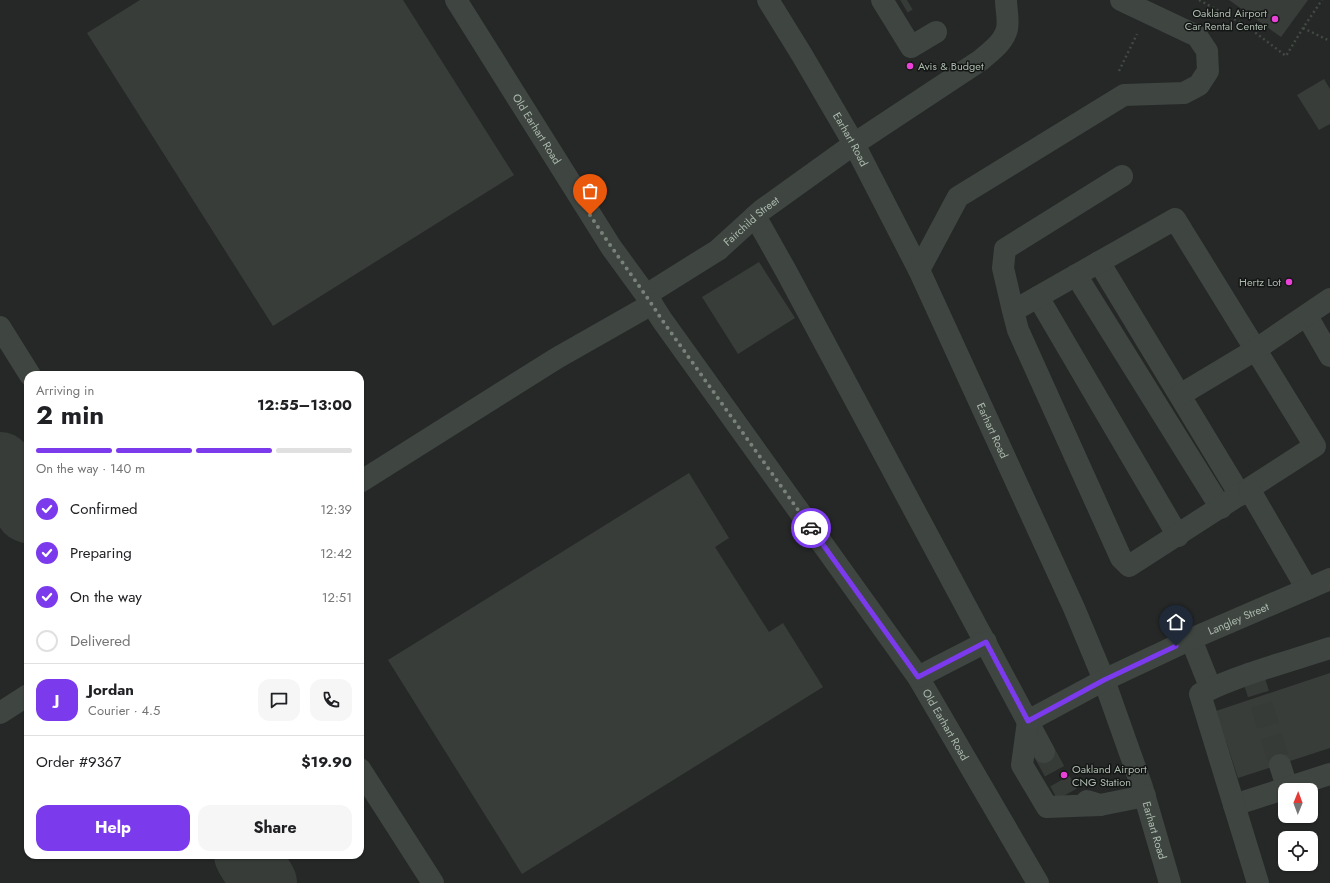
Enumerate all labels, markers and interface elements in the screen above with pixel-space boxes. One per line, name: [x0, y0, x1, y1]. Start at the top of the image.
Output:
place label: Oakland Airport Car Rental Center: [1185, 5, 1267, 34]
marker: Oakland Airport Car Rental Center: [1270, 14, 1280, 24]
place label: Avis & Budget: [918, 58, 984, 74]
marker: Avis & Budget: [905, 61, 915, 71]
street label: Old Earhart Road: [509, 90, 565, 167]
street label: Earhart Road: [829, 109, 872, 169]
pin: [573, 174, 607, 215]
icon: bag: [579, 180, 601, 202]
street label: Fairchild Street: [720, 192, 783, 250]
place label: Hertz Lot: [1239, 274, 1281, 290]
marker: Hertz Lot: [1284, 277, 1294, 287]
text: Arriving in: [36, 381, 94, 400]
text: 12:55–13:00: [257, 394, 352, 416]
text: 2 min: [36, 396, 104, 434]
street label: Earhart Road: [973, 400, 1012, 461]
text: On the way · 140 m: [36, 459, 145, 478]
icon: check: [36, 498, 58, 520]
text: Confirmed: [70, 498, 138, 520]
text: 12:39: [320, 500, 352, 519]
courier: [791, 508, 831, 548]
icon: car: [800, 517, 822, 539]
icon: check: [36, 542, 58, 564]
text: Preparing: [70, 542, 132, 564]
text: 12:42: [320, 544, 352, 563]
icon: check: [36, 586, 58, 608]
text: On the way: [70, 586, 142, 608]
text: 12:51: [322, 588, 352, 607]
street label: Langley Street: [1205, 598, 1271, 639]
pin: [1159, 605, 1193, 646]
icon: home: [1165, 611, 1187, 633]
text: Delivered: [70, 630, 131, 652]
text: Jordan: [88, 679, 134, 701]
button: chat: [258, 679, 300, 721]
button: phone: [310, 679, 352, 721]
street label: Old Earhart Road: [919, 686, 973, 763]
text: J: [55, 689, 59, 711]
text: Courier · 4.5: [88, 701, 160, 720]
text: Order #9367: [36, 751, 121, 773]
text: $19.90: [301, 751, 352, 773]
place label: Oakland Airport CNG Station: [1072, 761, 1147, 790]
marker: Oakland Airport CNG Station: [1059, 770, 1069, 780]
north arrow: [1278, 783, 1318, 823]
map controls: [1278, 783, 1318, 871]
street label: Earhart Road: [1139, 799, 1171, 861]
button: Help: [36, 805, 190, 851]
button: Share: [198, 805, 352, 851]
button: locate: [1278, 831, 1318, 871]

